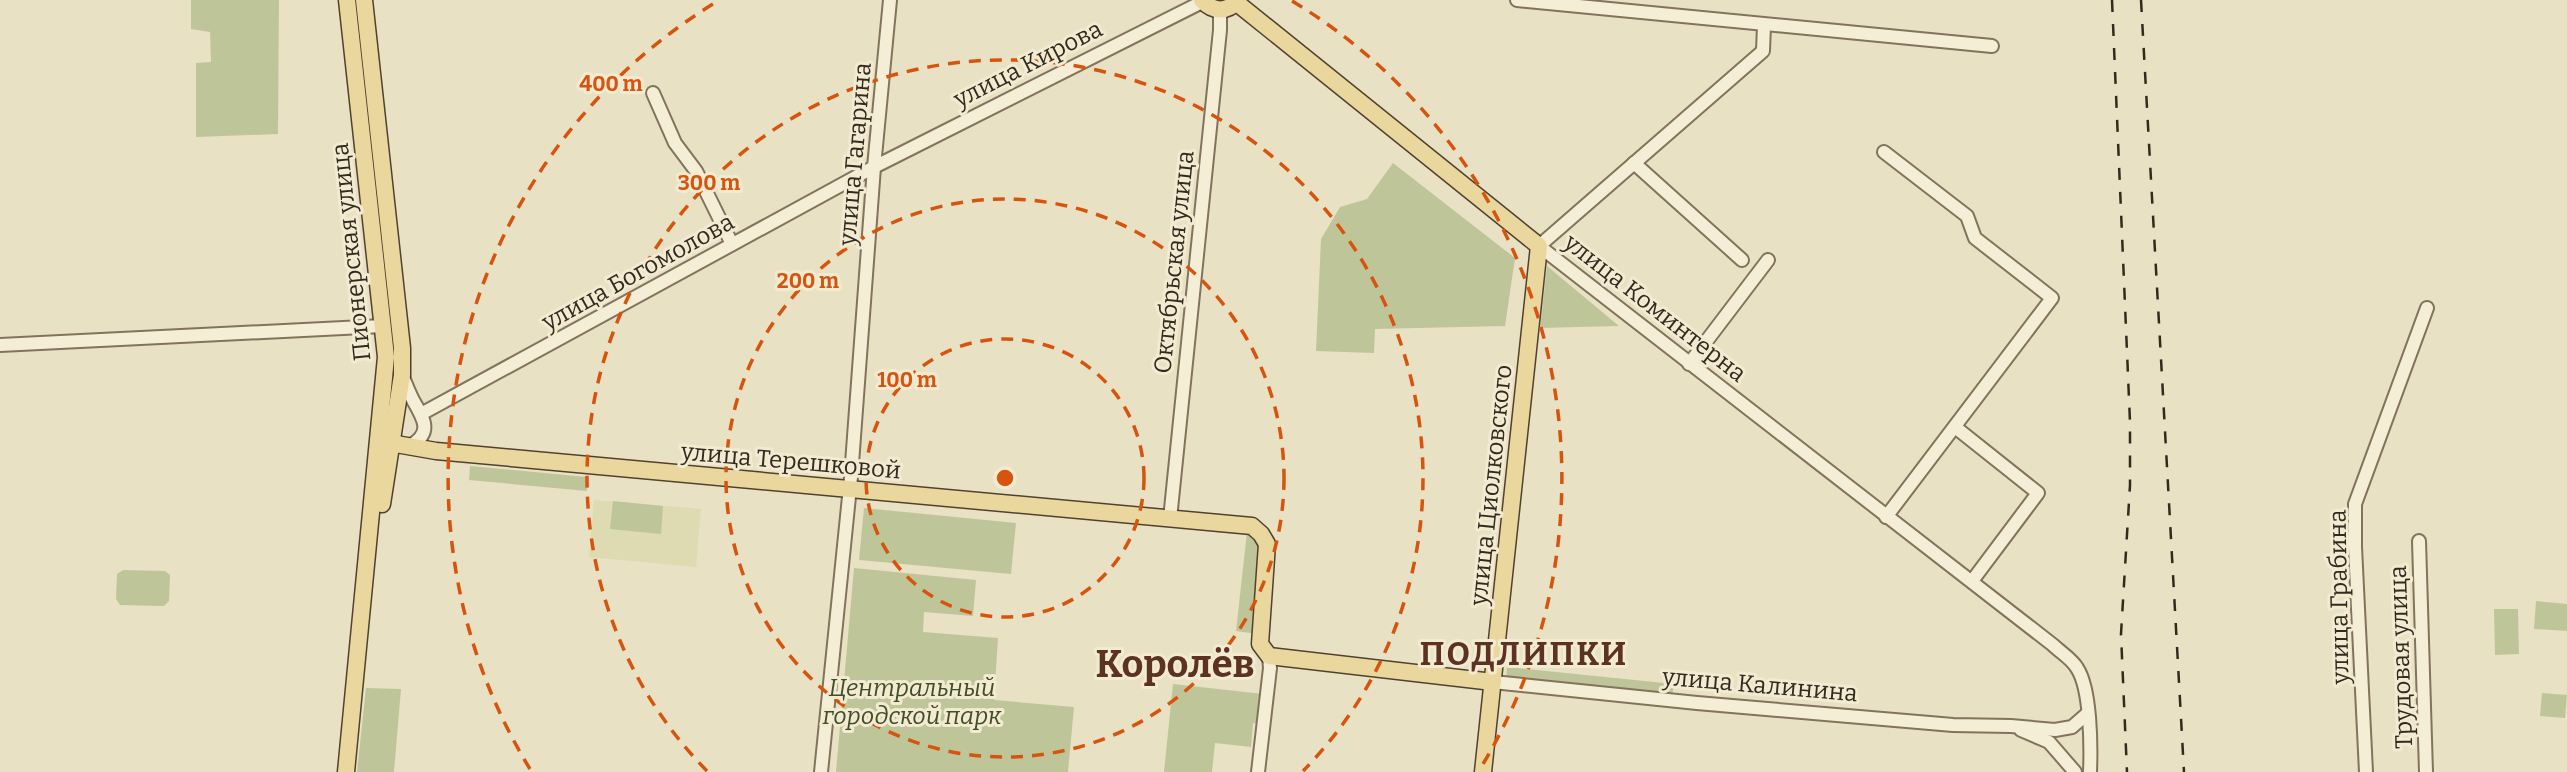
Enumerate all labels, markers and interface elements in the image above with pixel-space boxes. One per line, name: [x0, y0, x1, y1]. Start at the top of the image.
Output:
street label: улица Кирова: [948, 15, 1107, 114]
street label: улица Гагарина: [833, 61, 877, 248]
text: 400 m: [579, 71, 643, 97]
street label: Пионерская улица: [326, 142, 376, 362]
street label: Октябрьская улица: [1148, 149, 1200, 375]
text: 300 m: [678, 170, 740, 196]
street label: улица Богомолова: [536, 208, 739, 337]
street label: улица Коминтерна: [1558, 228, 1752, 388]
text: 200 m: [777, 268, 839, 294]
street label: улица Циолковского: [1464, 363, 1518, 608]
text: 100 m: [877, 367, 937, 393]
street label: улица Терешковой: [679, 437, 902, 485]
centre of rings: [993, 466, 1017, 490]
street label: улица Грабина: [2323, 509, 2355, 686]
street label: Трудовая улица: [2384, 565, 2418, 749]
district label: ПОДЛИПКИ: [1420, 635, 1628, 673]
district label: Королёв: [1095, 641, 1255, 687]
street label: улица Калинина: [1660, 662, 1859, 707]
park label: Центральный городской парк: [821, 674, 1002, 730]

